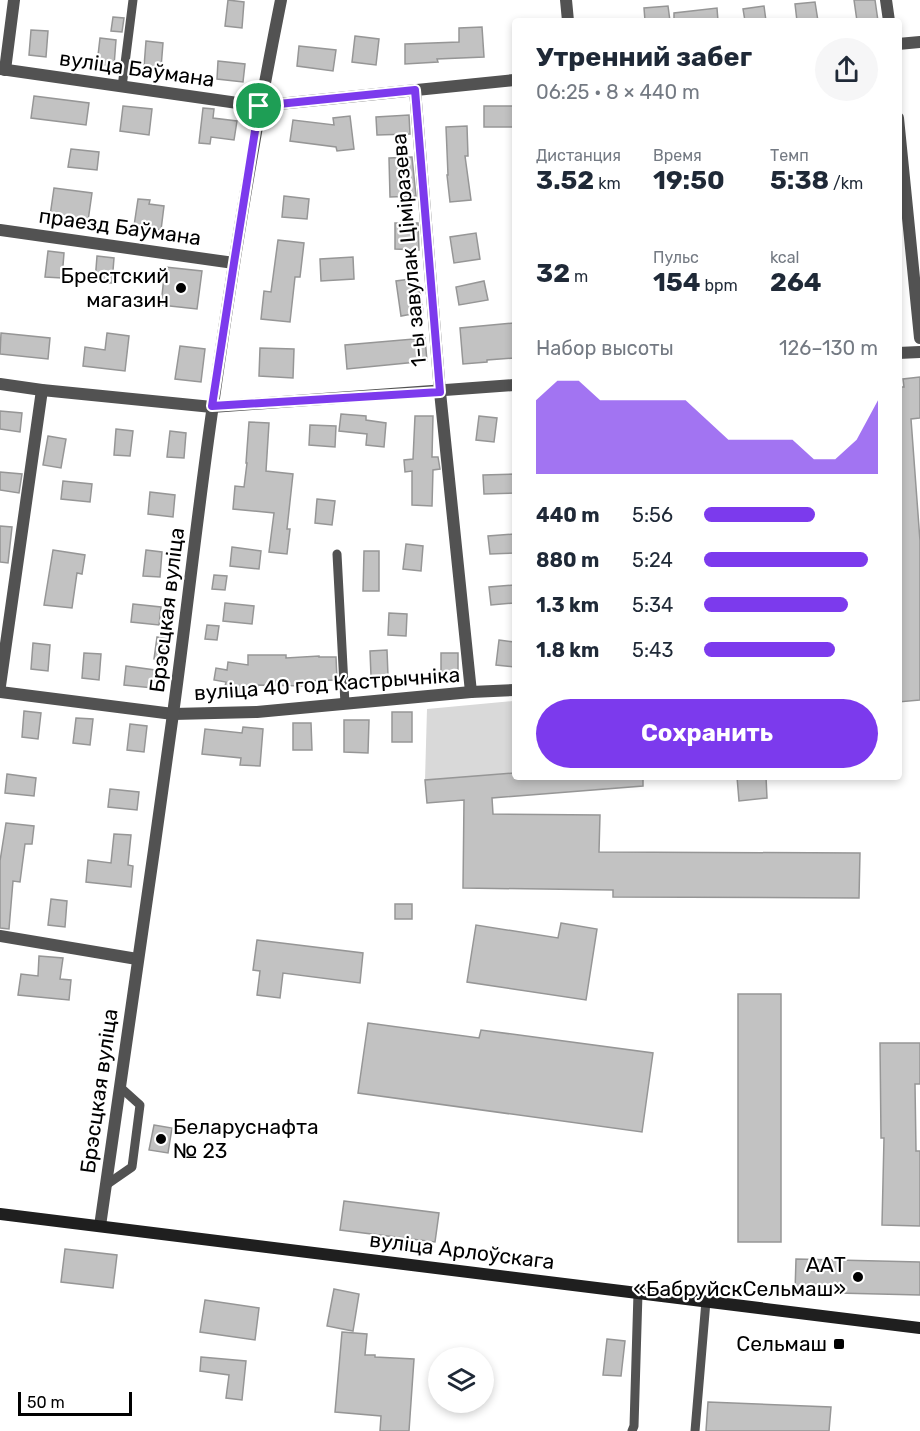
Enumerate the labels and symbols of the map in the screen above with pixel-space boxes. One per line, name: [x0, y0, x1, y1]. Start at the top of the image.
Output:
street label: вуліца Баўмана: [58, 45, 216, 92]
pin: [233, 80, 284, 131]
street label: 1-ы завулак Ціміразева: [386, 132, 431, 368]
street label: праезд Баўмана: [37, 203, 203, 250]
place label: Брестский магазин: [61, 263, 169, 312]
marker: Брестский магазин: [174, 281, 188, 295]
street label: Брэсцкая вуліца: [144, 526, 189, 694]
street label: вуліца 40 год Кастрычніка: [193, 662, 461, 705]
street label: Брэсцкая вуліца: [75, 1007, 122, 1175]
place label: Беларуснафта № 23: [173, 1114, 319, 1163]
marker: Беларуснафта № 23: [154, 1132, 168, 1146]
street label: вуліца Арлоўскага: [368, 1227, 556, 1274]
place label: ААТ «БабруйскСельмаш»: [633, 1252, 846, 1301]
marker: ААТ «БабруйскСельмаш»: [851, 1270, 865, 1284]
place label: Сельмаш: [736, 1331, 827, 1356]
marker: Сельмаш: [832, 1337, 846, 1351]
scale bar: [18, 1389, 132, 1416]

